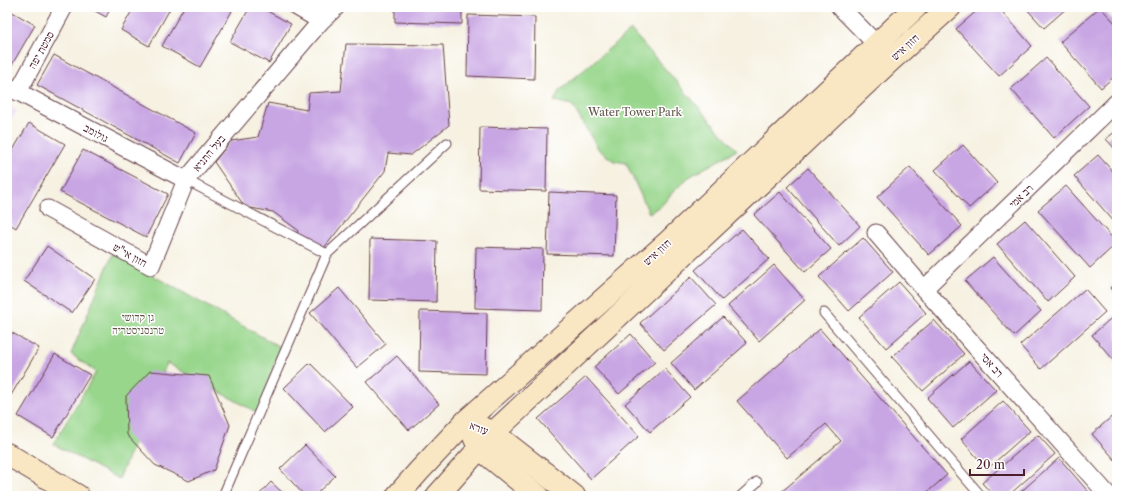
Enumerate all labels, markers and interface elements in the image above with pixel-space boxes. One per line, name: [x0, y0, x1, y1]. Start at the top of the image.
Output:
street label: סמטת יפה: [25, 28, 57, 71]
street label: חזון איש: [888, 31, 922, 63]
park label: Water Tower Park: [587, 105, 683, 119]
street label: גולומב: [81, 121, 111, 145]
street label: בעל התניא: [190, 132, 228, 174]
street label: רב אמי: [1006, 181, 1036, 211]
street label: חזון איש: [640, 236, 674, 268]
street label: חזון אי"ש: [110, 240, 150, 270]
park label: גן קדושי טרנסניסטריה: [112, 310, 164, 337]
street label: רב אסי: [977, 350, 1007, 380]
street label: עזרא: [468, 418, 490, 438]
scale bar: [970, 451, 1024, 477]
text: 20 m: [976, 457, 1005, 472]

